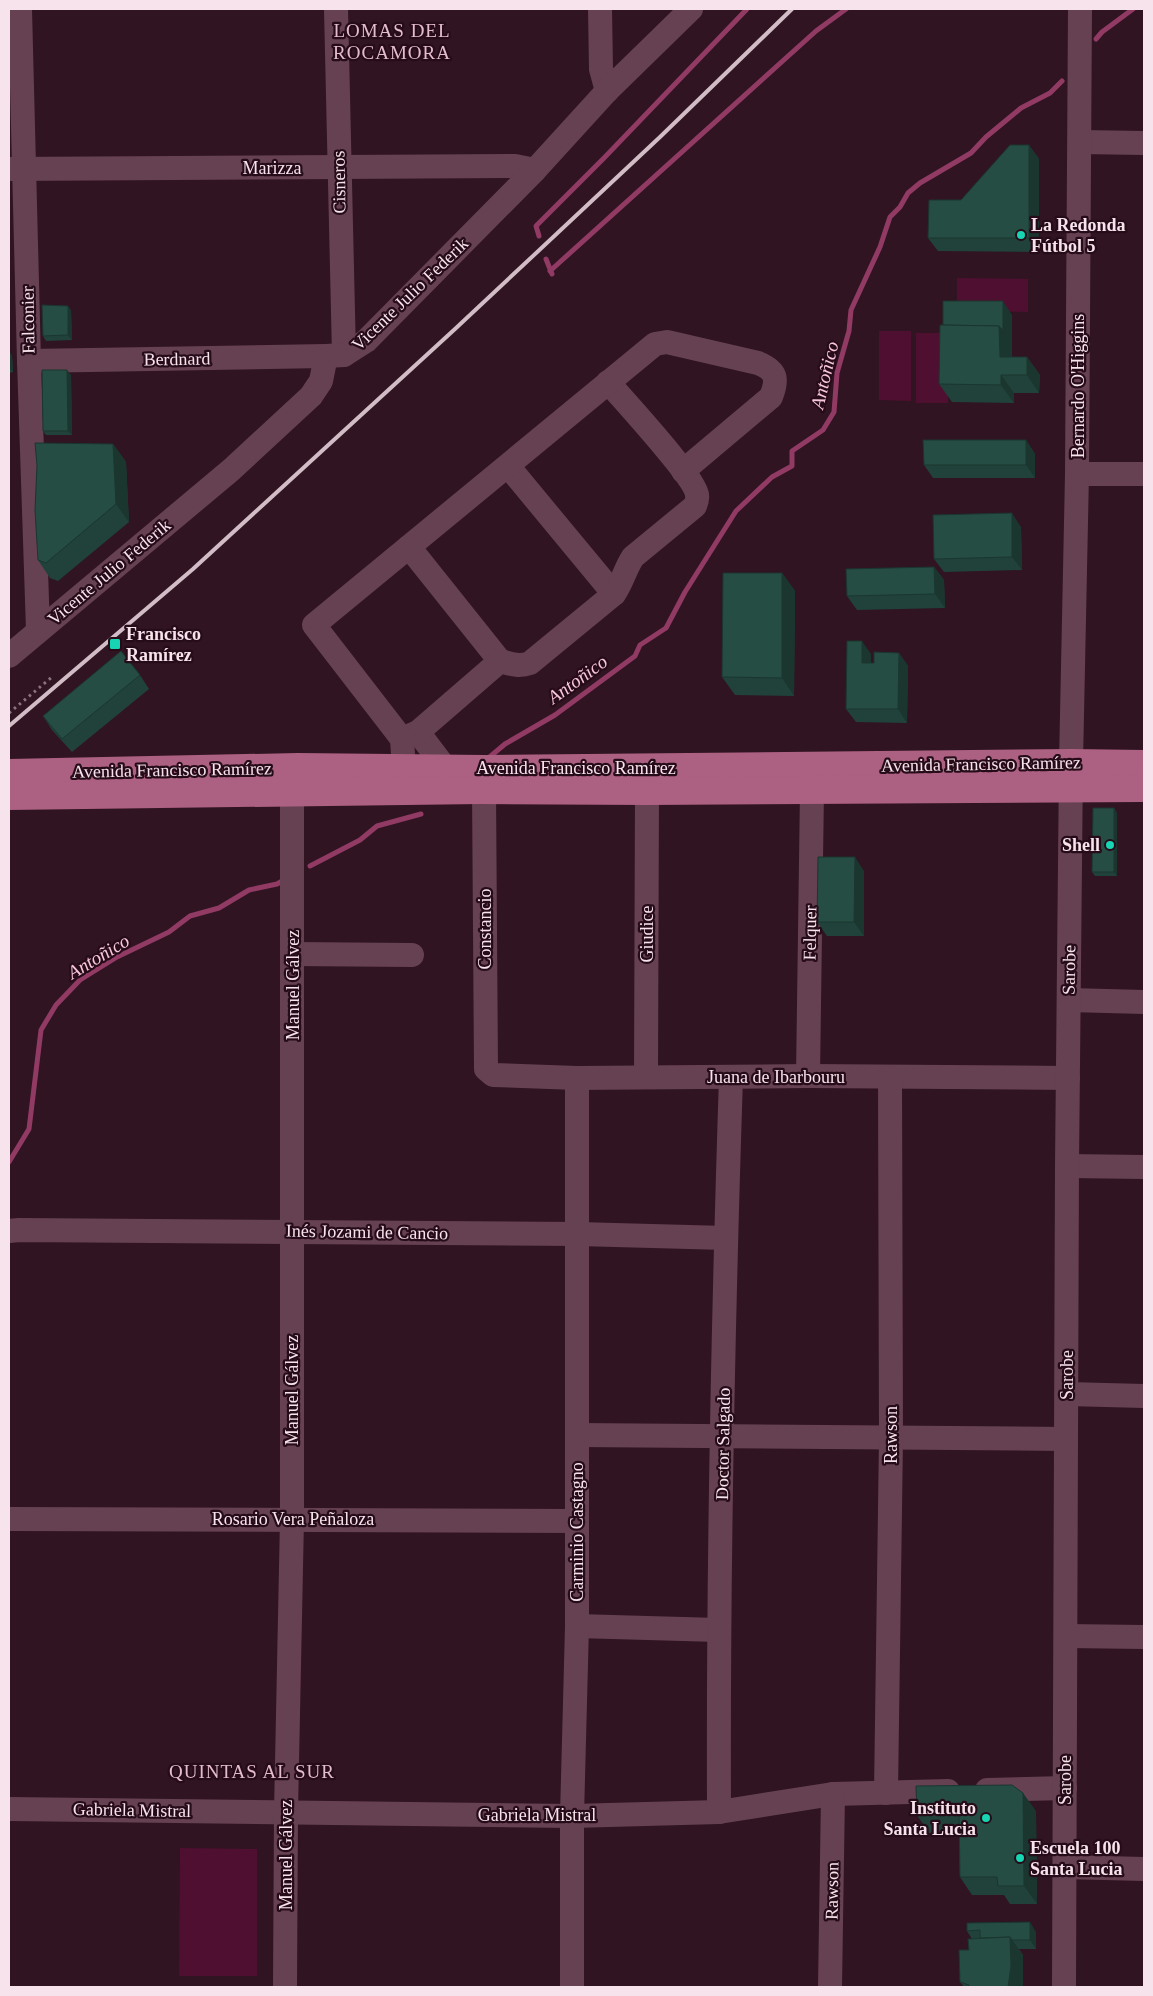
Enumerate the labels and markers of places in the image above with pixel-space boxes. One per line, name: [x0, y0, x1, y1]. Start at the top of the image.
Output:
place label: La Redonda Fútbol 5: [1031, 215, 1126, 256]
marker: La Redonda Fútbol 5: [1015, 229, 1027, 241]
place label: Francisco Ramírez: [126, 624, 201, 665]
marker: Francisco Ramírez: [108, 637, 122, 651]
place label: Shell: [1062, 835, 1100, 855]
marker: Shell: [1104, 839, 1116, 851]
place label: Instituto Santa Lucia: [883, 1798, 976, 1839]
marker: Instituto Santa Lucia: [980, 1812, 992, 1824]
place label: Escuela 100 Santa Lucia: [1030, 1838, 1123, 1879]
marker: Escuela 100 Santa Lucia: [1014, 1852, 1026, 1864]

